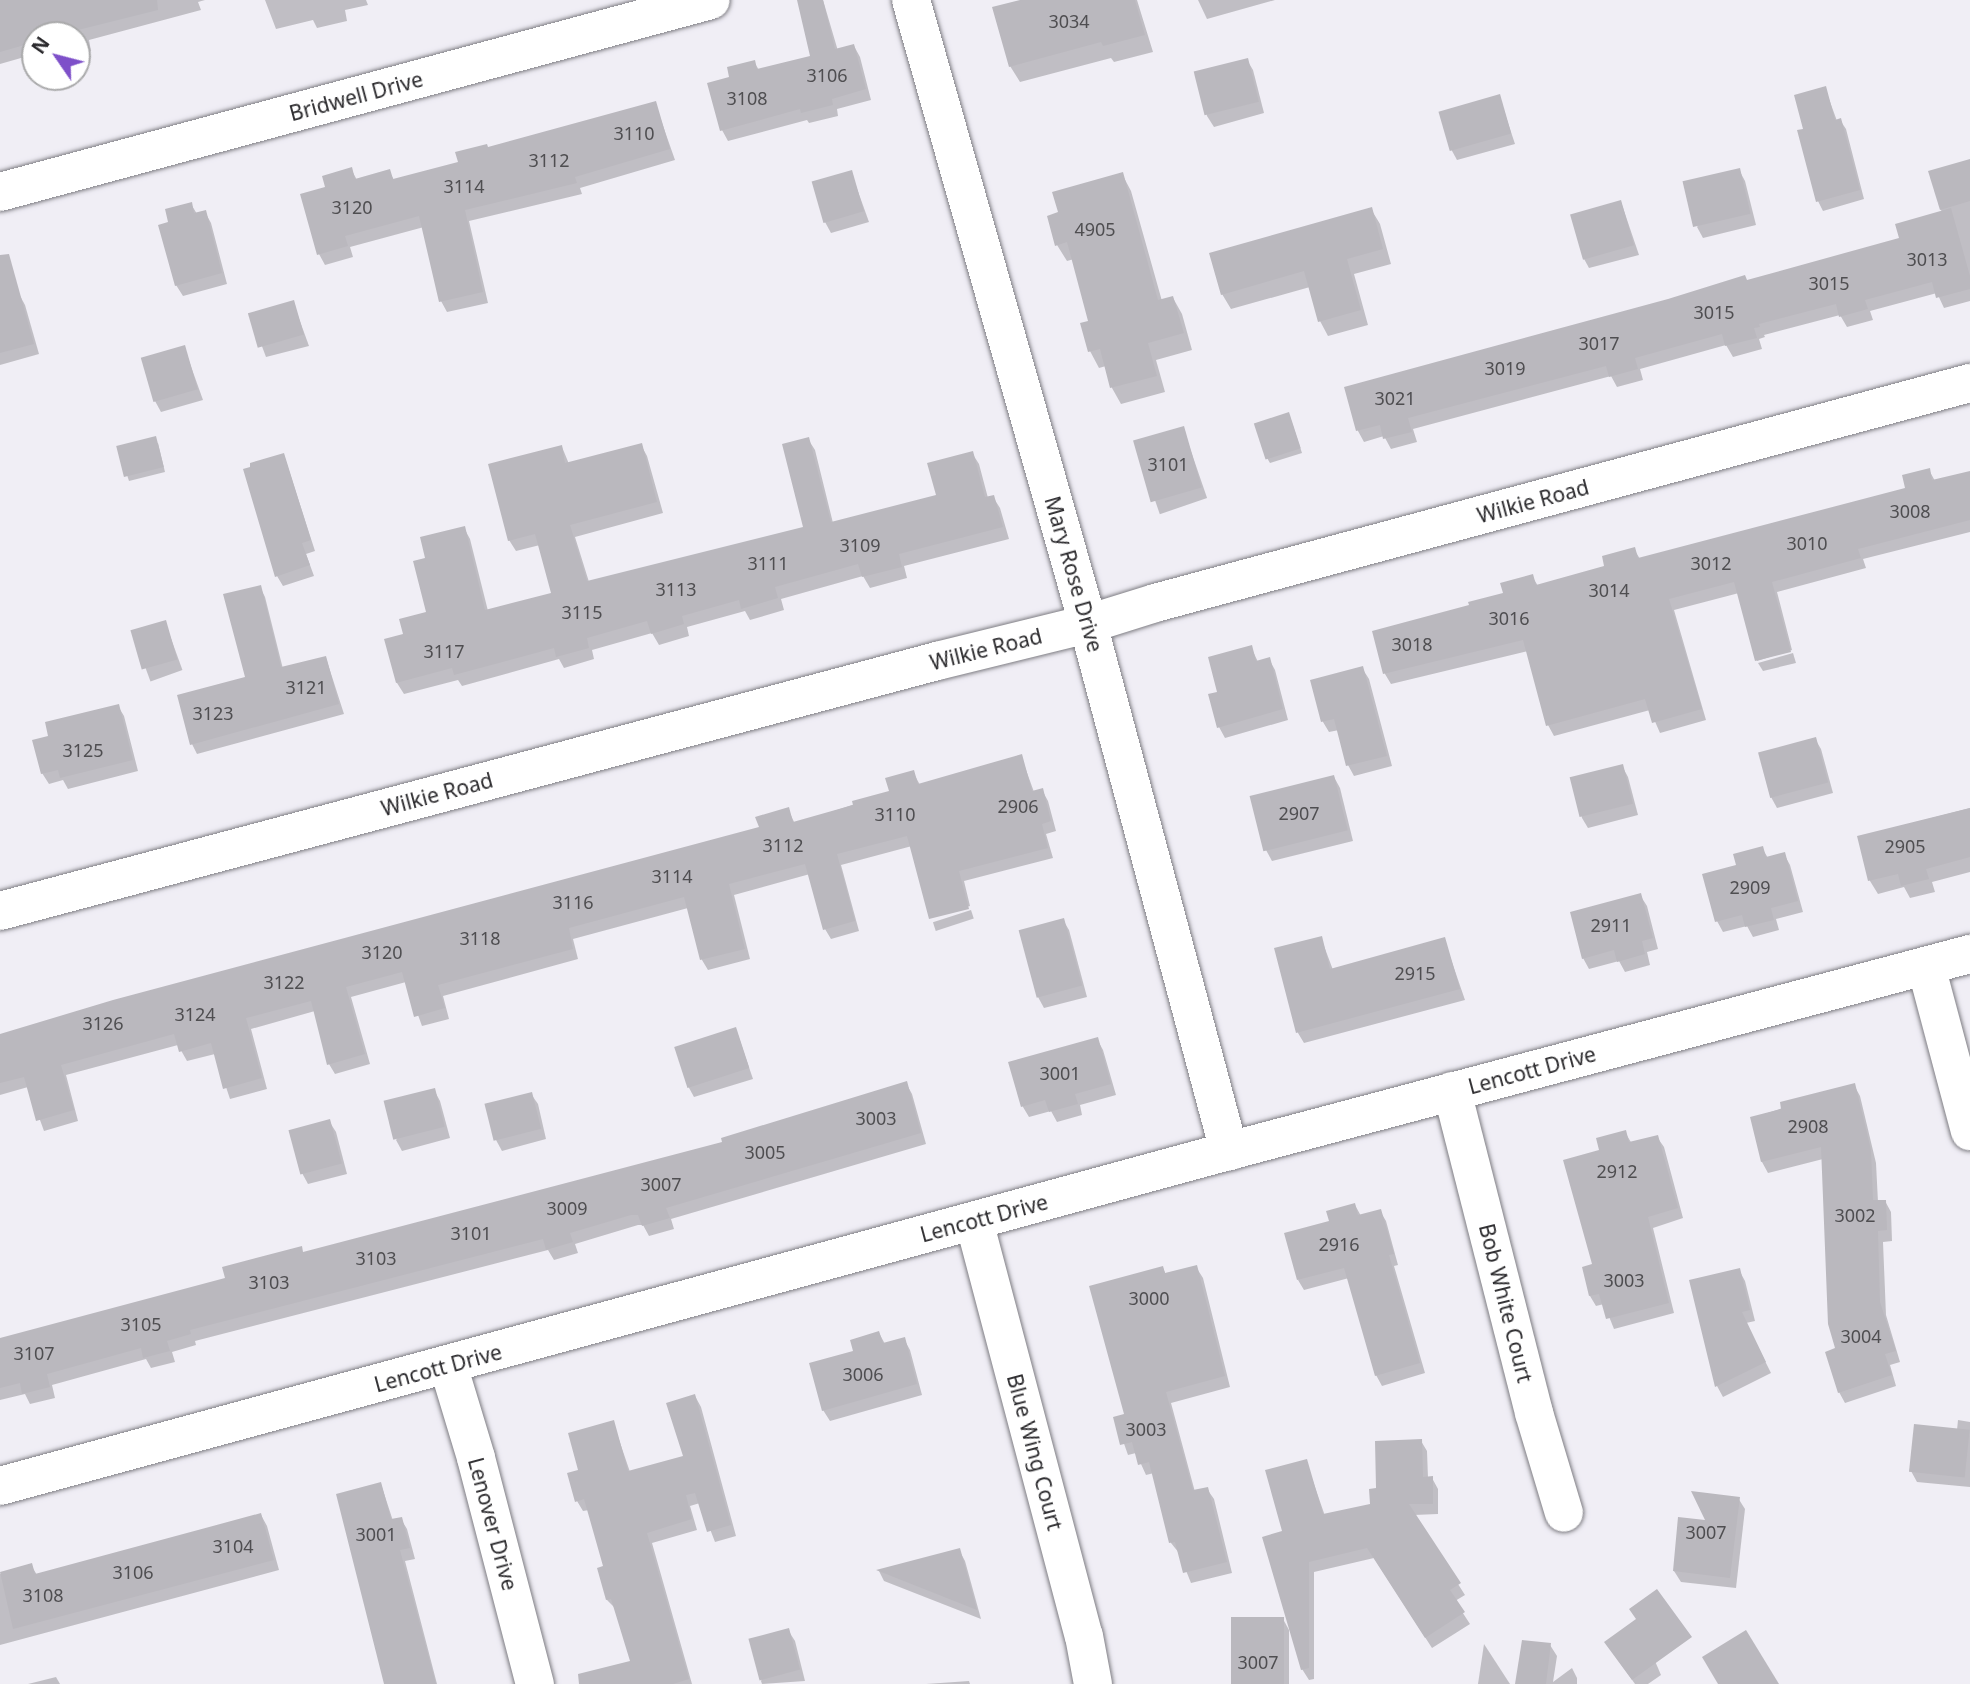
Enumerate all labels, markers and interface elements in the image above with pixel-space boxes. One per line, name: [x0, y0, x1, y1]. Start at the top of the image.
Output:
house number: 3034: [1048, 10, 1090, 32]
north arrow: [21, 21, 91, 91]
text: N: [25, 31, 56, 59]
house number: 3106: [806, 64, 848, 86]
street label: Bridwell Drive: [286, 66, 426, 126]
house number: 3108: [726, 87, 768, 109]
house number: 3110: [613, 122, 655, 144]
house number: 3112: [528, 149, 570, 171]
house number: 3114: [443, 175, 485, 197]
house number: 3120: [331, 196, 373, 218]
house number: 4905: [1074, 218, 1116, 240]
house number: 3013: [1906, 248, 1948, 270]
house number: 3015: [1808, 272, 1850, 294]
house number: 3015: [1693, 301, 1735, 323]
house number: 3017: [1578, 332, 1620, 354]
house number: 3019: [1484, 357, 1526, 379]
house number: 3021: [1374, 387, 1416, 409]
house number: 3101: [1147, 453, 1189, 475]
street label: Wilkie Road: [1474, 474, 1592, 528]
street label: Mary Rose Drive: [1040, 493, 1108, 655]
house number: 3008: [1889, 500, 1931, 522]
house number: 3010: [1786, 532, 1828, 554]
house number: 3109: [839, 534, 881, 556]
house number: 3111: [747, 552, 789, 574]
house number: 3012: [1690, 552, 1732, 574]
house number: 3113: [655, 578, 697, 600]
house number: 3014: [1588, 579, 1630, 601]
house number: 3115: [561, 601, 603, 623]
house number: 3016: [1488, 607, 1530, 629]
street label: Wilkie Road: [927, 623, 1045, 675]
house number: 3018: [1391, 633, 1433, 655]
house number: 3117: [423, 640, 465, 662]
house number: 3121: [285, 676, 327, 698]
house number: 3123: [192, 702, 234, 724]
house number: 3125: [62, 739, 104, 761]
street label: Wilkie Road: [378, 767, 496, 821]
house number: 2906: [997, 795, 1039, 817]
house number: 2907: [1278, 802, 1320, 824]
house number: 3110: [874, 803, 916, 825]
house number: 3112: [762, 834, 804, 856]
house number: 2905: [1884, 835, 1926, 857]
house number: 3114: [651, 865, 693, 887]
house number: 2909: [1729, 876, 1771, 898]
house number: 3116: [552, 891, 594, 913]
house number: 2911: [1590, 914, 1632, 936]
house number: 3118: [459, 927, 501, 949]
house number: 3120: [361, 941, 403, 963]
house number: 2915: [1394, 962, 1436, 984]
house number: 3122: [263, 971, 305, 993]
house number: 3124: [174, 1003, 216, 1025]
house number: 3126: [82, 1012, 124, 1034]
street label: Lencott Drive: [1465, 1041, 1599, 1099]
house number: 3001: [1039, 1062, 1081, 1084]
house number: 3003: [855, 1107, 897, 1129]
house number: 2908: [1787, 1115, 1829, 1137]
house number: 3005: [744, 1141, 786, 1163]
house number: 2912: [1596, 1160, 1638, 1182]
house number: 3007: [640, 1173, 682, 1195]
street label: Lencott Drive: [917, 1189, 1051, 1247]
house number: 3009: [546, 1197, 588, 1219]
house number: 3002: [1834, 1204, 1876, 1226]
street label: Bob White Court: [1474, 1221, 1538, 1385]
house number: 3101: [450, 1222, 492, 1244]
house number: 2916: [1318, 1233, 1360, 1255]
house number: 3103: [355, 1247, 397, 1269]
house number: 3003: [1603, 1269, 1645, 1291]
house number: 3103: [248, 1271, 290, 1293]
house number: 3000: [1128, 1287, 1170, 1309]
house number: 3105: [120, 1313, 162, 1335]
house number: 3004: [1840, 1325, 1882, 1347]
street label: Lencott Drive: [371, 1339, 505, 1397]
house number: 3107: [13, 1342, 55, 1364]
house number: 3006: [842, 1363, 884, 1385]
street label: Blue Wing Court: [1002, 1371, 1068, 1533]
house number: 3003: [1125, 1418, 1167, 1440]
street label: Lenover Drive: [463, 1455, 523, 1593]
house number: 3007: [1685, 1521, 1727, 1543]
house number: 3001: [355, 1523, 397, 1545]
house number: 3104: [212, 1535, 254, 1557]
house number: 3106: [112, 1561, 154, 1583]
house number: 3108: [22, 1584, 64, 1606]
house number: 3007: [1237, 1651, 1279, 1673]

